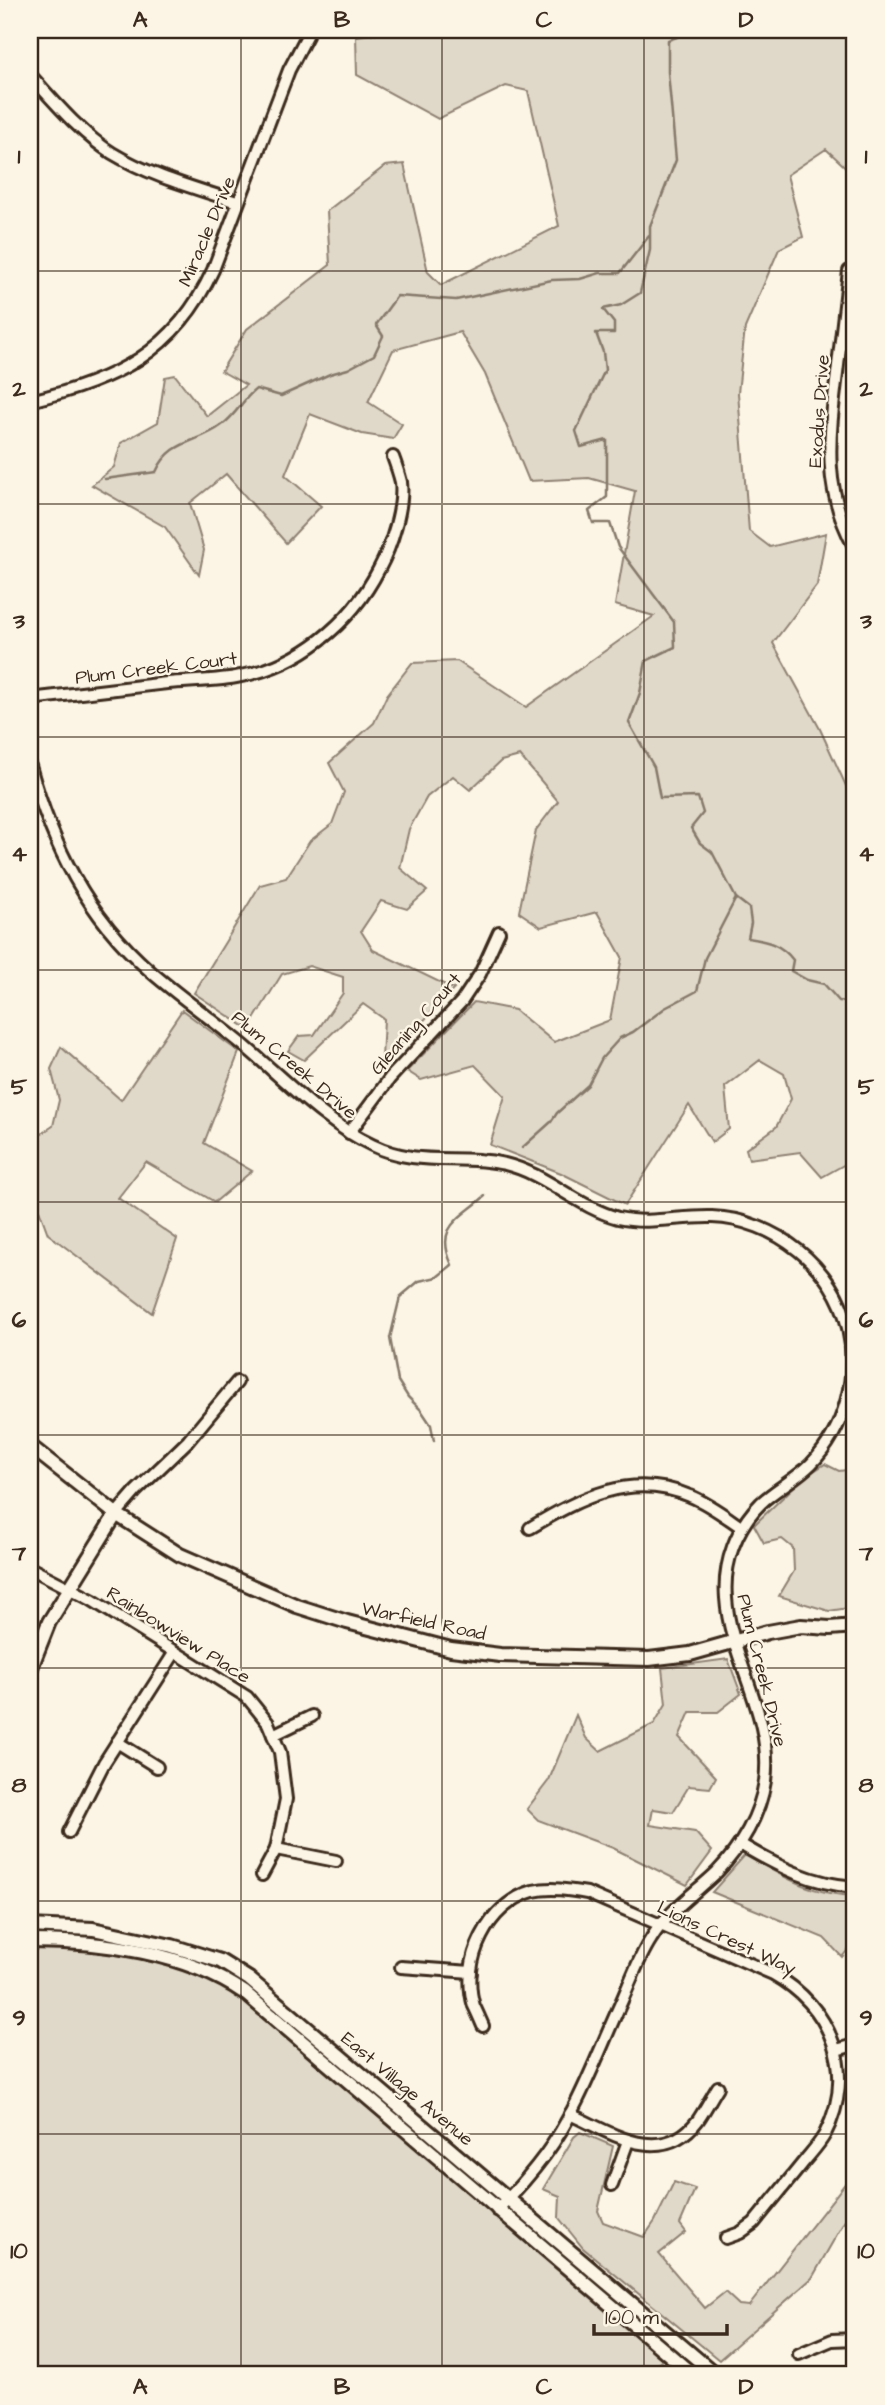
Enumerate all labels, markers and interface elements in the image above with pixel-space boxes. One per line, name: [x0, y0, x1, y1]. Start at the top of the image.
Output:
text: A: [133, 4, 148, 36]
text: B: [334, 4, 351, 36]
text: C: [536, 4, 553, 36]
text: D: [739, 4, 754, 36]
text: 1: [18, 140, 21, 172]
text: 1: [865, 140, 868, 172]
street label: Miracle Drive: [172, 172, 243, 291]
street label: Exodus Drive: [802, 354, 837, 469]
text: 2: [11, 373, 26, 405]
text: 2: [858, 373, 873, 405]
text: 3: [12, 605, 25, 637]
text: 3: [859, 605, 872, 637]
street label: Plum Creek Court: [74, 645, 239, 692]
text: 4: [11, 838, 27, 870]
text: 4: [858, 838, 874, 870]
street label: Gleaning Court: [364, 967, 469, 1082]
street label: Plum Creek Drive: [225, 1004, 363, 1126]
text: 5: [11, 1071, 28, 1103]
text: 5: [858, 1071, 875, 1103]
text: 6: [12, 1304, 27, 1336]
text: 6: [859, 1304, 874, 1336]
text: 7: [11, 1537, 27, 1569]
text: 7: [858, 1537, 874, 1569]
street label: Rainbowview Place: [101, 1580, 255, 1691]
street label: Plum Creek Drive: [729, 1591, 794, 1750]
street label: Warfield Road: [359, 1595, 489, 1648]
text: 8: [12, 1769, 27, 1801]
text: 8: [859, 1769, 874, 1801]
street label: Lions Crest Way: [652, 1894, 801, 1984]
text: 9: [12, 2002, 26, 2034]
text: 9: [859, 2002, 873, 2034]
street label: East Village Avenue: [334, 2026, 479, 2153]
text: 10: [10, 2235, 28, 2267]
text: 10: [857, 2235, 875, 2267]
scale bar: [594, 2293, 728, 2337]
text: 100 m: [605, 2303, 660, 2332]
text: A: [133, 2371, 148, 2403]
text: B: [334, 2371, 351, 2403]
text: C: [536, 2371, 553, 2403]
text: D: [739, 2371, 754, 2403]

